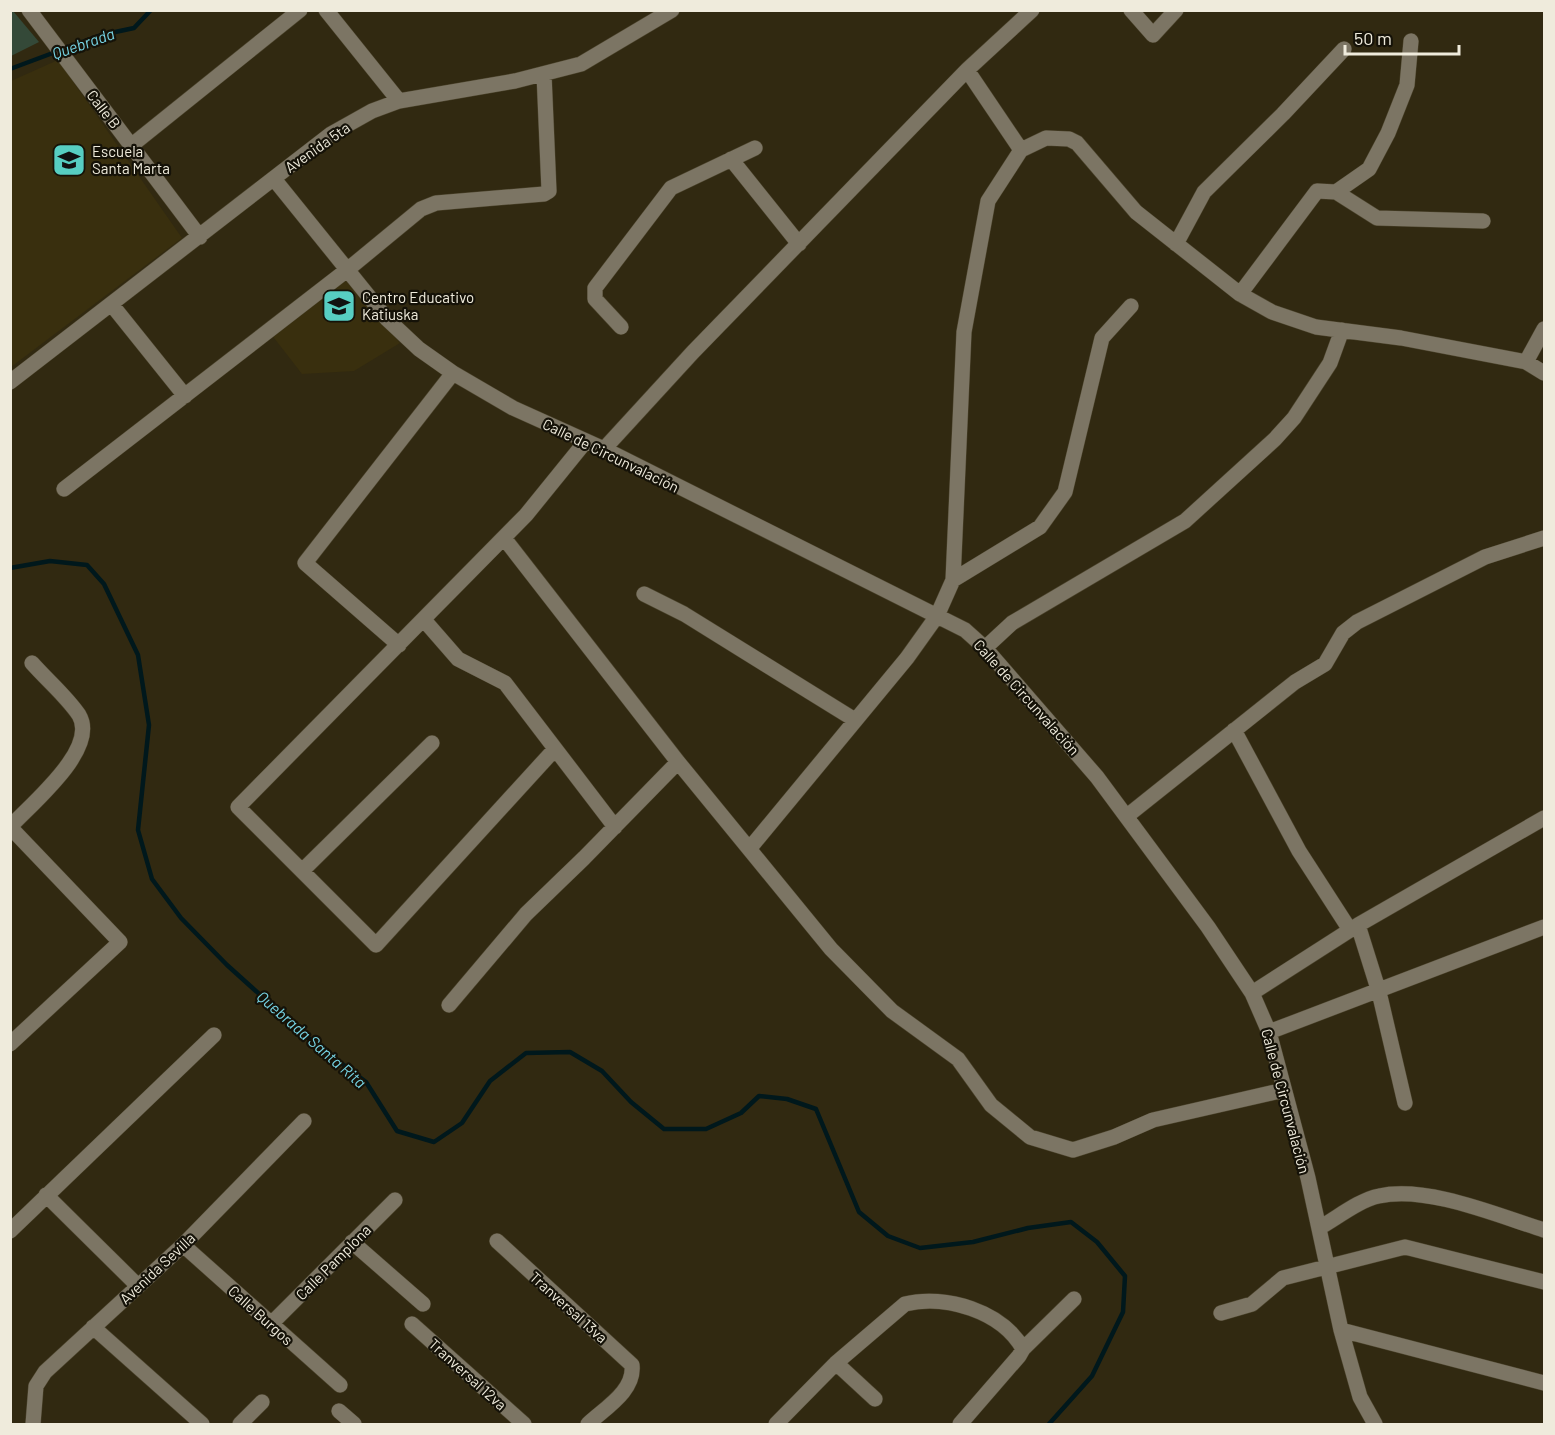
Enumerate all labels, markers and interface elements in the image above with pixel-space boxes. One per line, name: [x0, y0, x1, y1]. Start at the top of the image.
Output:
scale bar: [1345, 18, 1459, 56]
water label: Quebrada: [49, 23, 117, 63]
text: 50 m: [1354, 27, 1392, 49]
street label: Calle B: [83, 86, 125, 132]
street label: Avenida 5ta: [281, 118, 353, 176]
school or university icon: Escuela Santa Marta: [51, 142, 87, 178]
place label: Escuela Santa Marta: [92, 142, 170, 177]
school or university icon: Centro Educativo Katiuska: [321, 288, 357, 324]
place label: Centro Educativo Katiuska: [362, 288, 474, 323]
street label: Calle de Circunvalación: [540, 414, 682, 496]
street label: Calle de Circunvalación: [970, 635, 1084, 759]
water label: Quebrada Santa Rita: [254, 986, 370, 1092]
street label: Calle de Circunvalación: [1258, 1027, 1314, 1175]
street label: Calle Pamplona: [292, 1221, 374, 1303]
street label: Avenida Sevilla: [116, 1229, 198, 1307]
street label: Tranversal 13va: [527, 1268, 611, 1346]
street label: Calle Burgos: [225, 1281, 297, 1349]
street label: Tranversal 12va: [425, 1334, 511, 1414]

